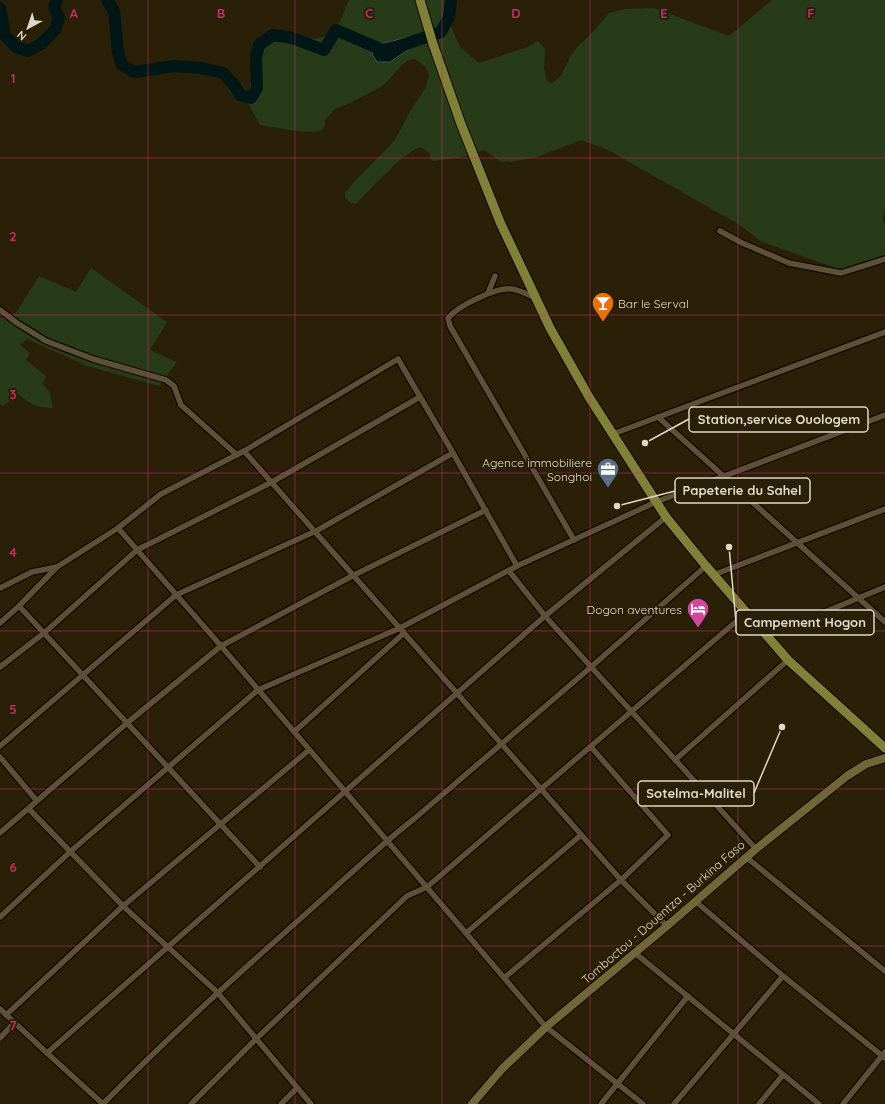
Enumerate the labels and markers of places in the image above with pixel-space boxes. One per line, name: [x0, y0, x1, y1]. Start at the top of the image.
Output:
bar icon: Bar le Serval: [590, 290, 616, 323]
place label: Bar le Serval: [618, 296, 689, 311]
callout: Station,service Ouologem: [689, 407, 868, 432]
place label: Agence immobiliere Songhoi: [482, 455, 592, 484]
office icon: Agence immobiliere Songhoi: [595, 456, 621, 489]
callout: Papeterie du Sahel: [675, 478, 810, 503]
hotel icon: Dogon aventures: [685, 596, 711, 629]
place label: Dogon aventures: [587, 602, 682, 617]
callout: Campement Hogon: [736, 610, 874, 635]
callout: Sotelma-Malitel: [638, 781, 754, 806]

